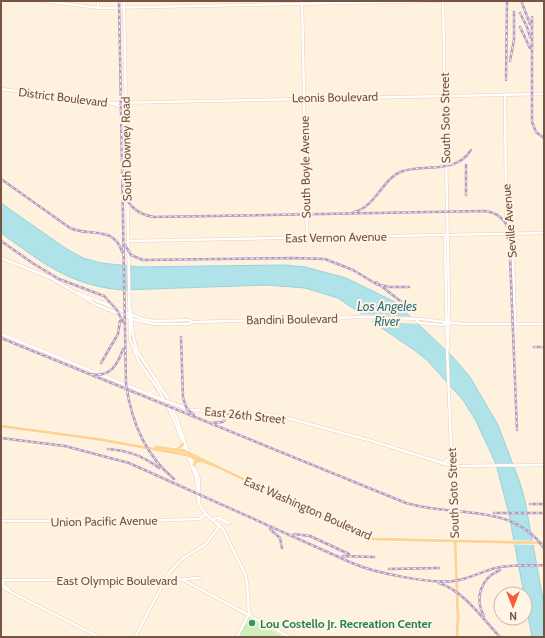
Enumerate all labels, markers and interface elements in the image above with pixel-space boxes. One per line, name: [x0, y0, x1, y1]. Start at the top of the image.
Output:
street label: South Soto Street: [437, 72, 453, 164]
street label: District Boulevard: [18, 84, 108, 110]
street label: Leonis Boulevard: [292, 89, 378, 105]
street label: South Downey Road: [118, 97, 134, 201]
street label: South Boyle Avenue: [297, 116, 313, 218]
street label: Seville Avenue: [498, 183, 520, 259]
street label: East Vernon Avenue: [285, 229, 387, 245]
water label: Los Angeles River: [357, 298, 417, 329]
street label: Bandini Boulevard: [246, 311, 338, 327]
street label: East 26th Street: [204, 403, 286, 427]
street label: South Soto Street: [444, 447, 462, 539]
street label: East Washington Boulevard: [242, 473, 374, 543]
street label: Union Pacific Avenue: [50, 513, 158, 529]
street label: East Olympic Boulevard: [57, 573, 177, 588]
north arrow: [493, 586, 533, 626]
text: N: [509, 609, 517, 623]
place label: Lou Costello Jr. Recreation Center: [260, 616, 432, 631]
marker: Lou Costello Jr. Recreation Center: [247, 618, 257, 628]

